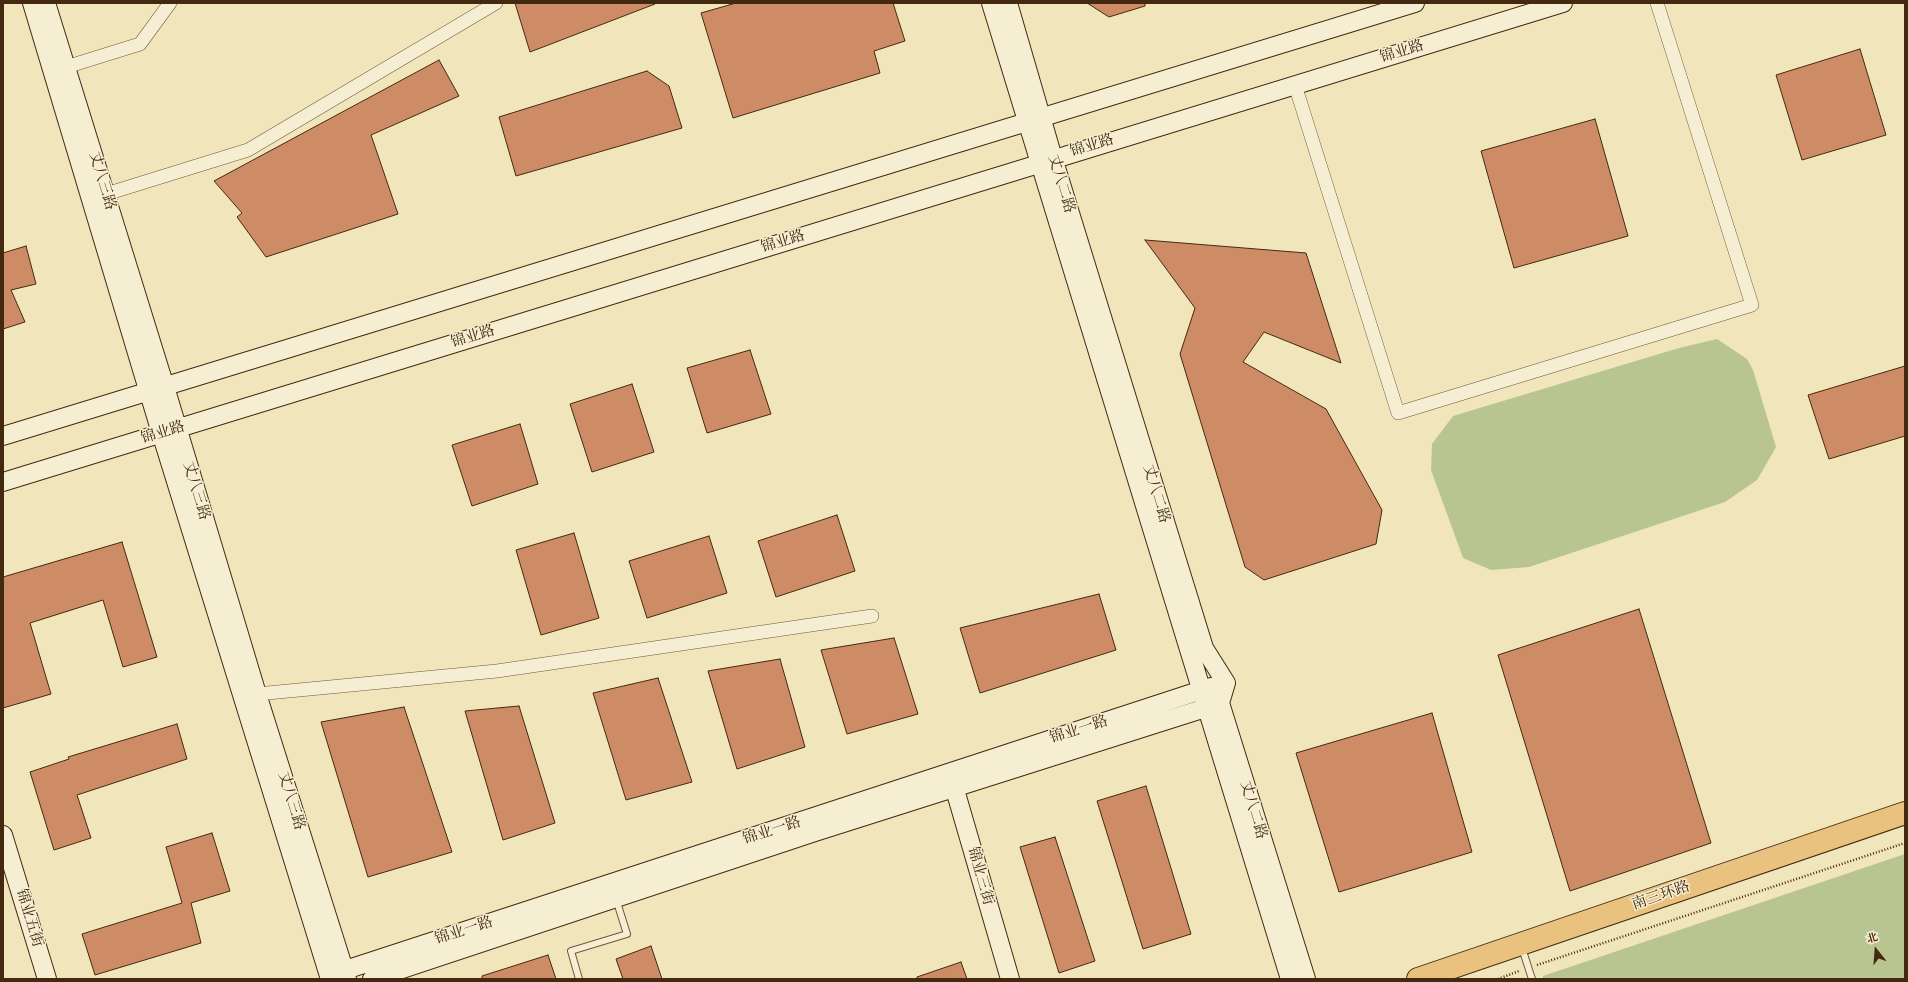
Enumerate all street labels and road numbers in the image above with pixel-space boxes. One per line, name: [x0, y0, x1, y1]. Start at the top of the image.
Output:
street label: 锦业路: [1378, 37, 1426, 67]
street label: 锦业路: [1068, 131, 1116, 161]
street label: 丈八三路: [85, 150, 119, 212]
street label: 丈八二路: [1044, 153, 1078, 215]
street label: 锦业路: [759, 227, 807, 257]
street label: 锦业路: [449, 322, 497, 352]
street label: 锦业路: [139, 418, 187, 448]
street label: 丈八三路: [179, 460, 213, 522]
street label: 丈八二路: [1139, 463, 1173, 525]
street label: 锦业一路: [1048, 712, 1110, 748]
street label: 丈八三路: [274, 770, 308, 832]
street label: 丈八二路: [1236, 779, 1270, 841]
street label: 锦业一路: [741, 813, 803, 849]
street label: 锦业三街: [963, 845, 997, 907]
street label: 南三环路: [1630, 878, 1692, 914]
street label: 锦业五街: [12, 887, 46, 949]
street label: 锦业一路: [433, 913, 495, 949]

